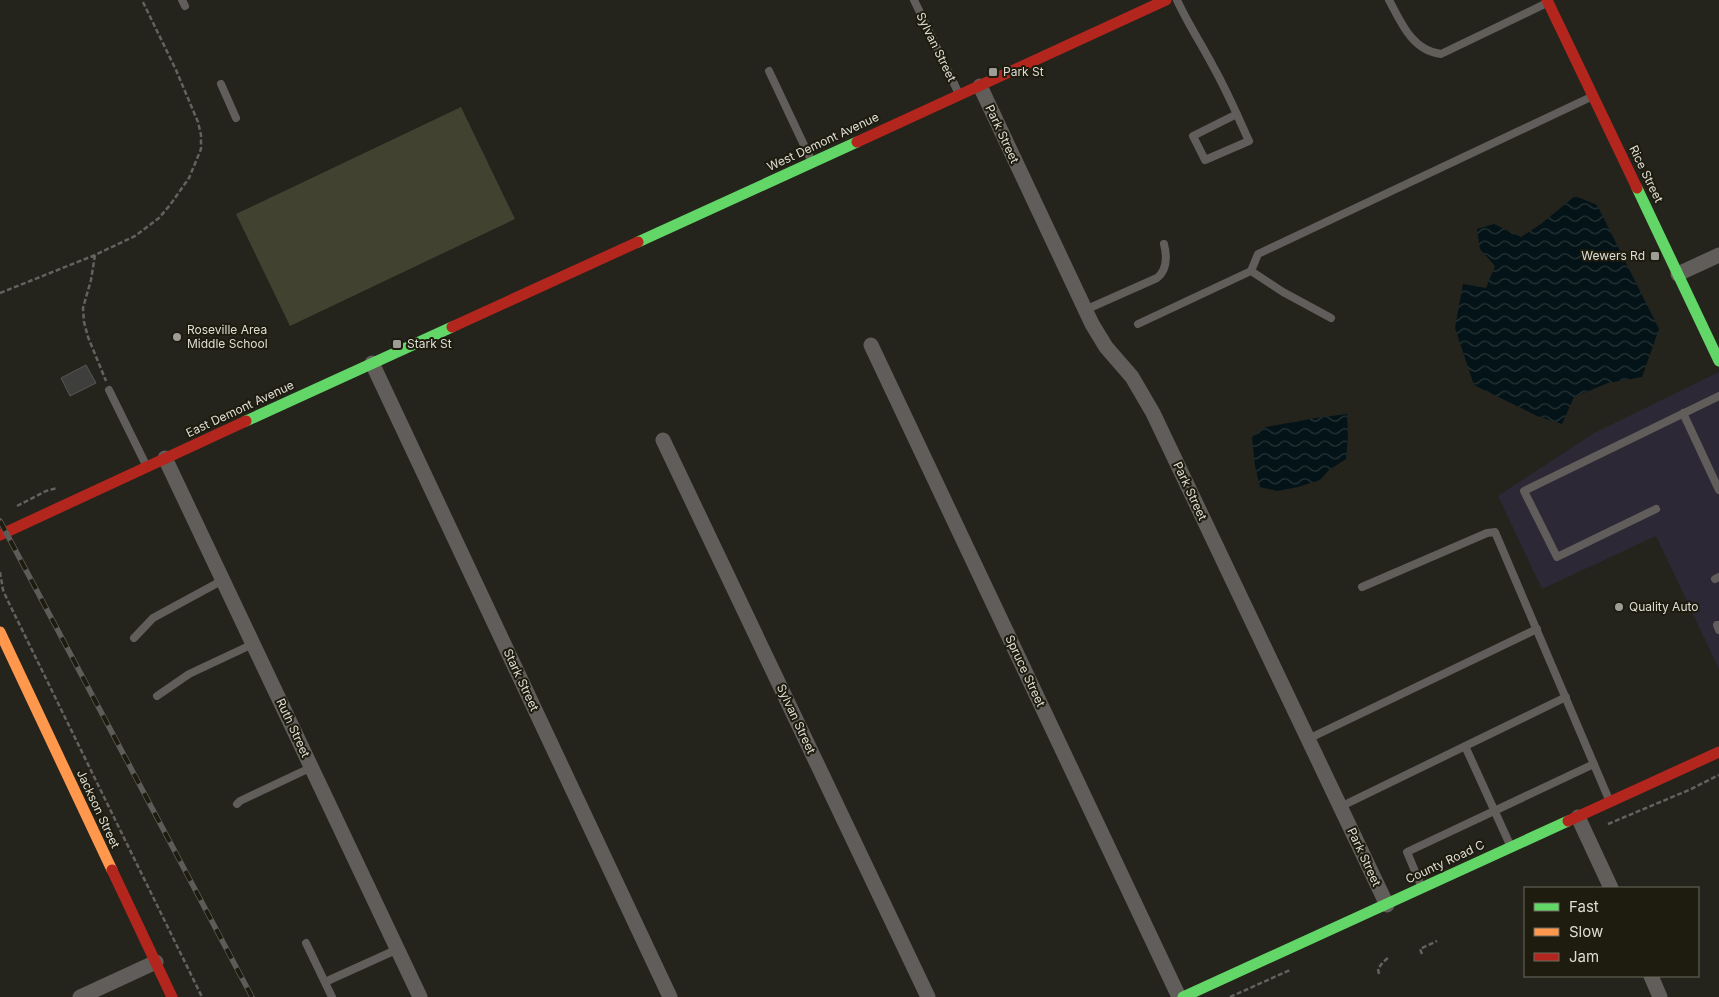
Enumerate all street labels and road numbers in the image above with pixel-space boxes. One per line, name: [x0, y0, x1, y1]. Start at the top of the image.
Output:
street label: Sylvan Street: [913, 10, 960, 84]
street label: Park Street: [982, 102, 1023, 166]
street label: West Demont Avenue: [764, 109, 881, 174]
street label: Rice Street: [1626, 143, 1667, 205]
street label: East Demont Avenue: [183, 377, 296, 440]
street label: Park Street: [1170, 459, 1211, 523]
street label: Spruce Street: [1002, 632, 1049, 709]
street label: Stark Street: [501, 646, 542, 713]
street label: Sylvan Street: [774, 682, 819, 756]
street label: Ruth Street: [273, 696, 314, 760]
street label: Jackson Street: [74, 767, 123, 850]
street label: Park Street: [1344, 825, 1385, 889]
street label: County Road C: [1403, 837, 1487, 886]

